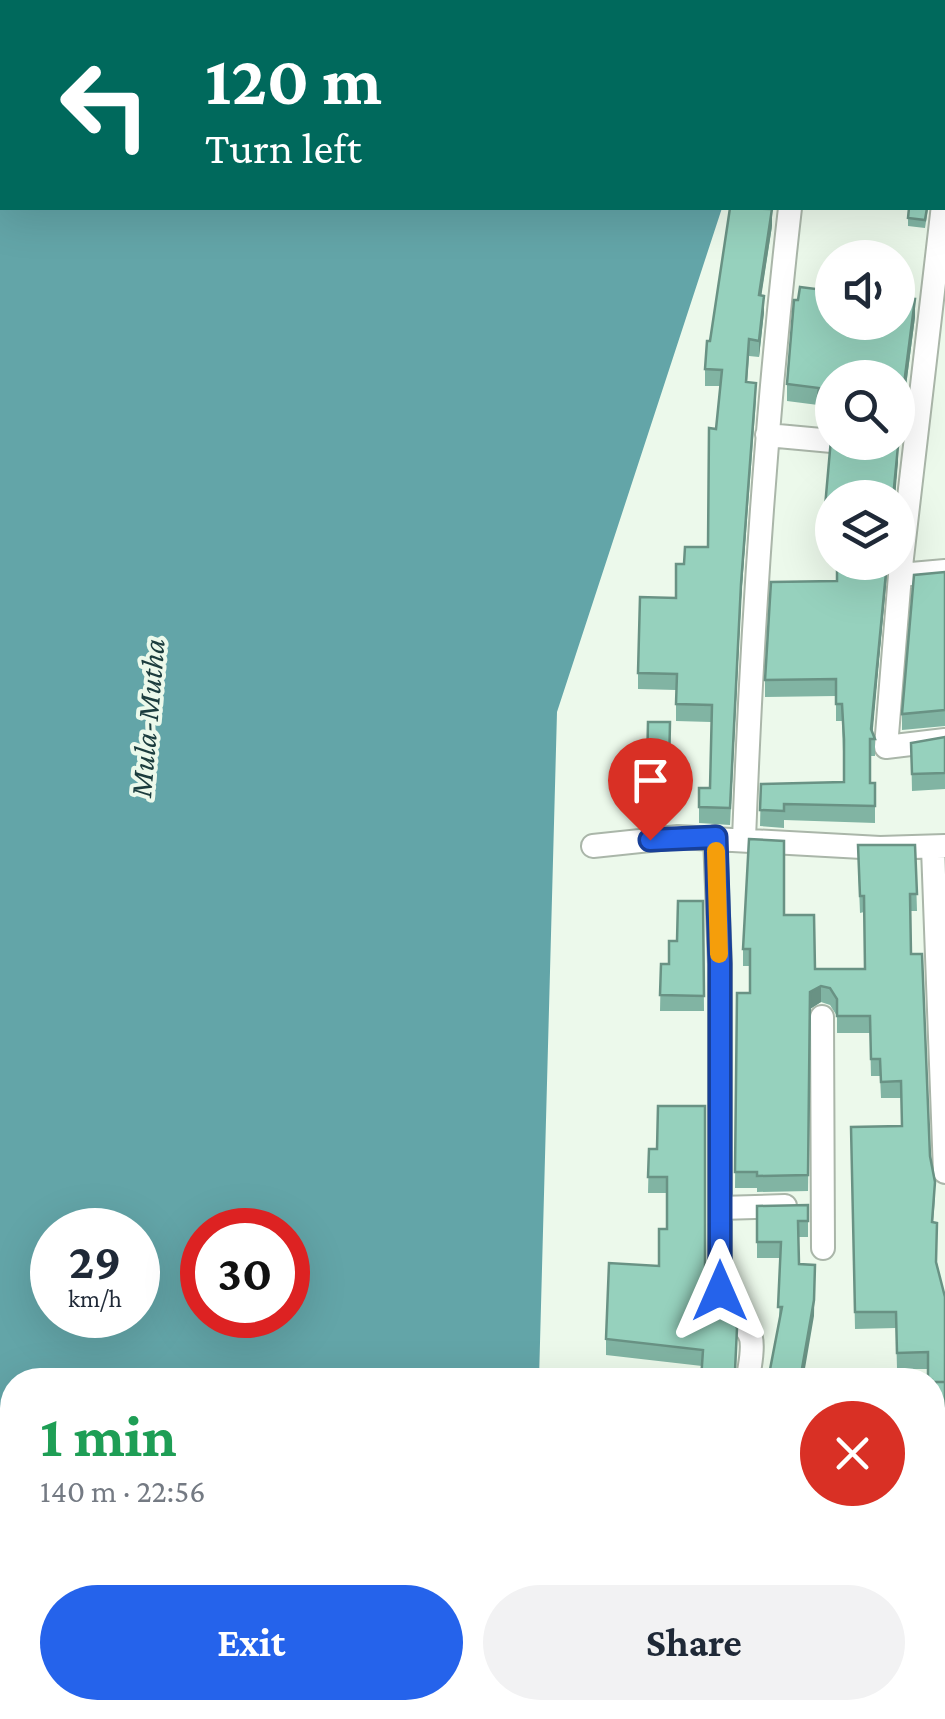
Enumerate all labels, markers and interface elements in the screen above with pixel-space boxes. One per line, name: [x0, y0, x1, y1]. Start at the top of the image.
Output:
icon: left: [40, 40, 170, 170]
text: 120 m: [205, 41, 382, 119]
text: Turn left: [205, 123, 362, 173]
map controls: [815, 240, 915, 580]
button: sound: [815, 240, 915, 340]
button: search: [815, 360, 915, 460]
button: layers: [815, 480, 915, 580]
water label: Mula-Mutha: [122, 637, 172, 800]
pin: [608, 738, 693, 841]
icon: arrive: [623, 753, 678, 808]
speed limit sign: 30: [180, 1208, 310, 1338]
text: 29: [69, 1233, 121, 1289]
position arrow: [668, 1239, 772, 1343]
text: km/h: [68, 1285, 122, 1312]
button: close: [800, 1401, 905, 1506]
text: 1 min: [40, 1402, 177, 1469]
text: 140 m · 22:56: [40, 1473, 205, 1509]
button: Exit: [40, 1585, 463, 1700]
button: Share: [483, 1585, 905, 1700]

